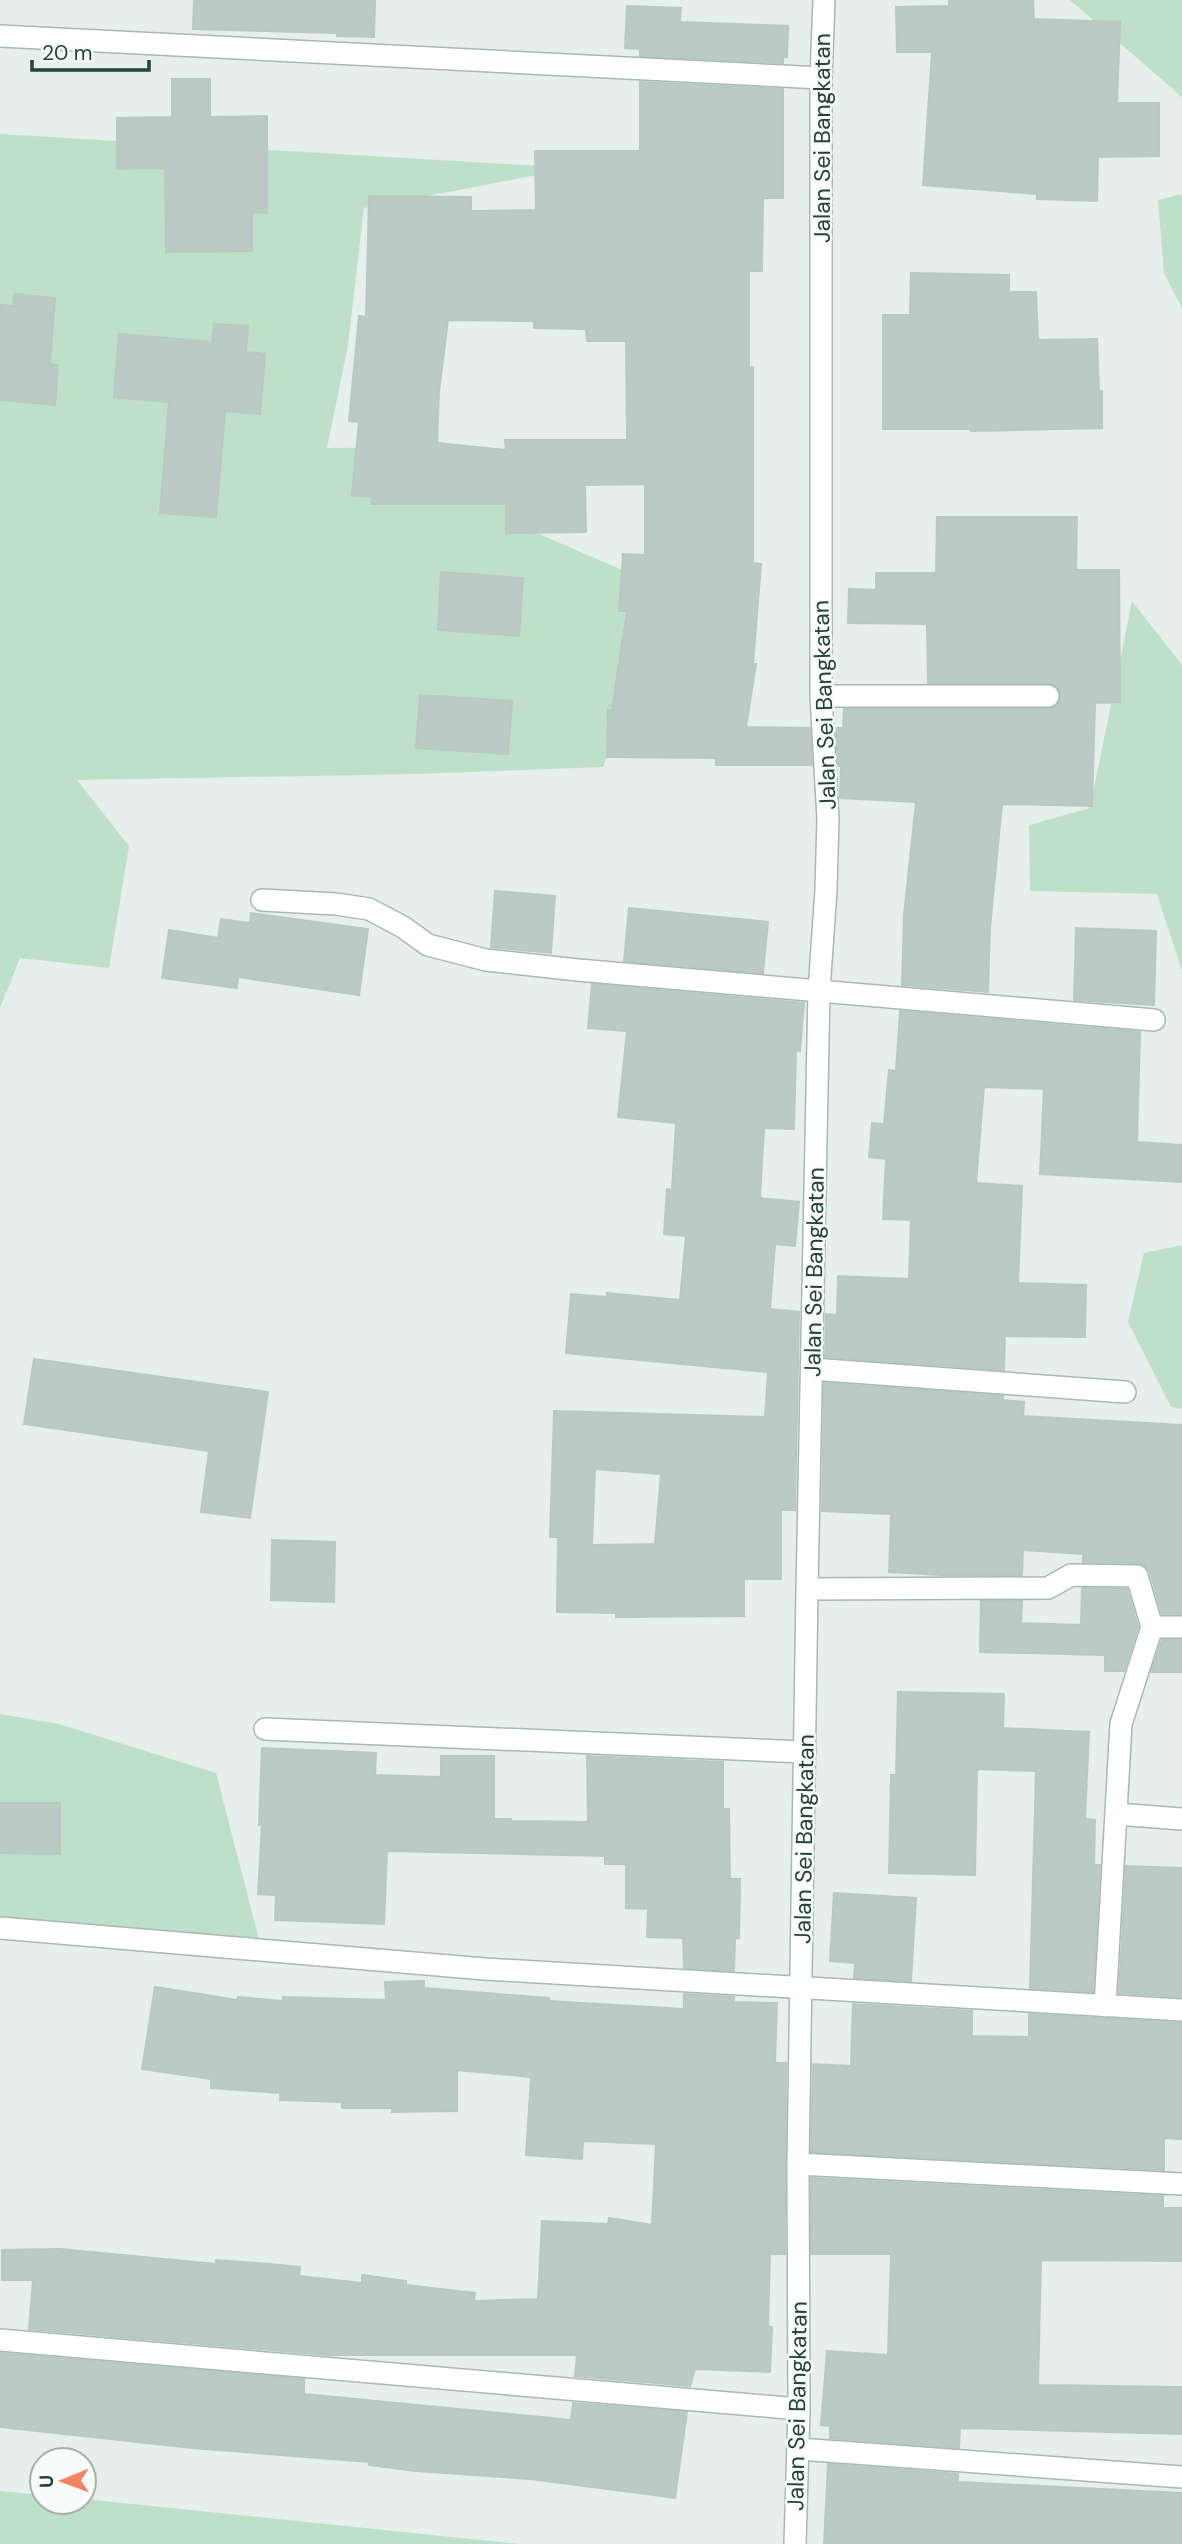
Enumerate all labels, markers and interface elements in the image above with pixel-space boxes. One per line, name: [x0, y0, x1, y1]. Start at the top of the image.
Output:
scale bar: [32, 28, 149, 72]
street label: Jalan Sei Bangkatan: [807, 33, 837, 243]
text: 20 m: [42, 39, 93, 67]
street label: Jalan Sei Bangkatan: [805, 600, 843, 810]
street label: Jalan Sei Bangkatan: [797, 1167, 831, 1377]
street label: Jalan Sei Bangkatan: [787, 1734, 821, 1944]
street label: Jalan Sei Bangkatan: [780, 2301, 814, 2511]
north arrow: [28, 2446, 98, 2516]
text: U: [34, 2475, 59, 2488]

